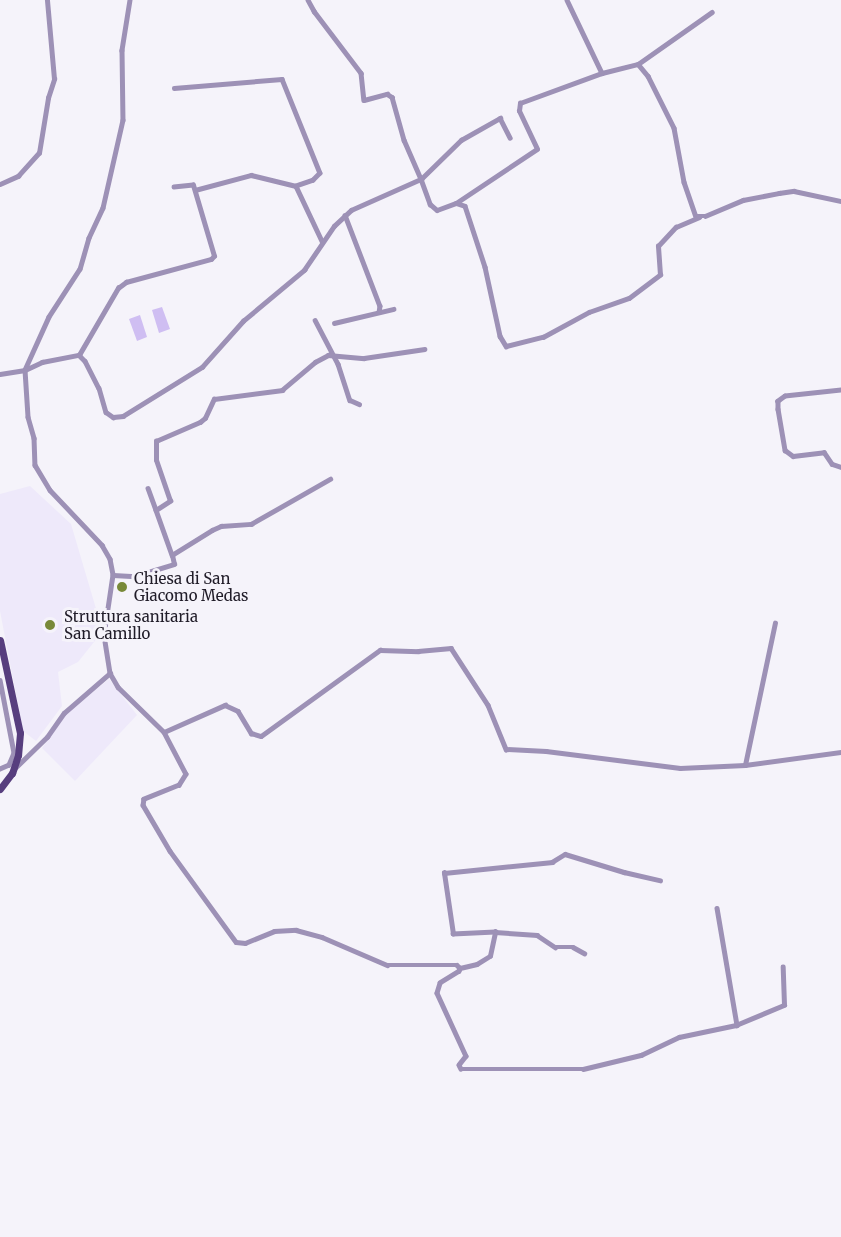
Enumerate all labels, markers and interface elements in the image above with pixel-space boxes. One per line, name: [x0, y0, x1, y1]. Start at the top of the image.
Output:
place label: Chiesa di San Giacomo Medas: [134, 569, 248, 604]
marker: Chiesa di San Giacomo Medas: [115, 580, 129, 594]
place label: Struttura sanitaria San Camillo: [64, 607, 198, 642]
marker: Struttura sanitaria San Camillo: [41, 616, 59, 634]

